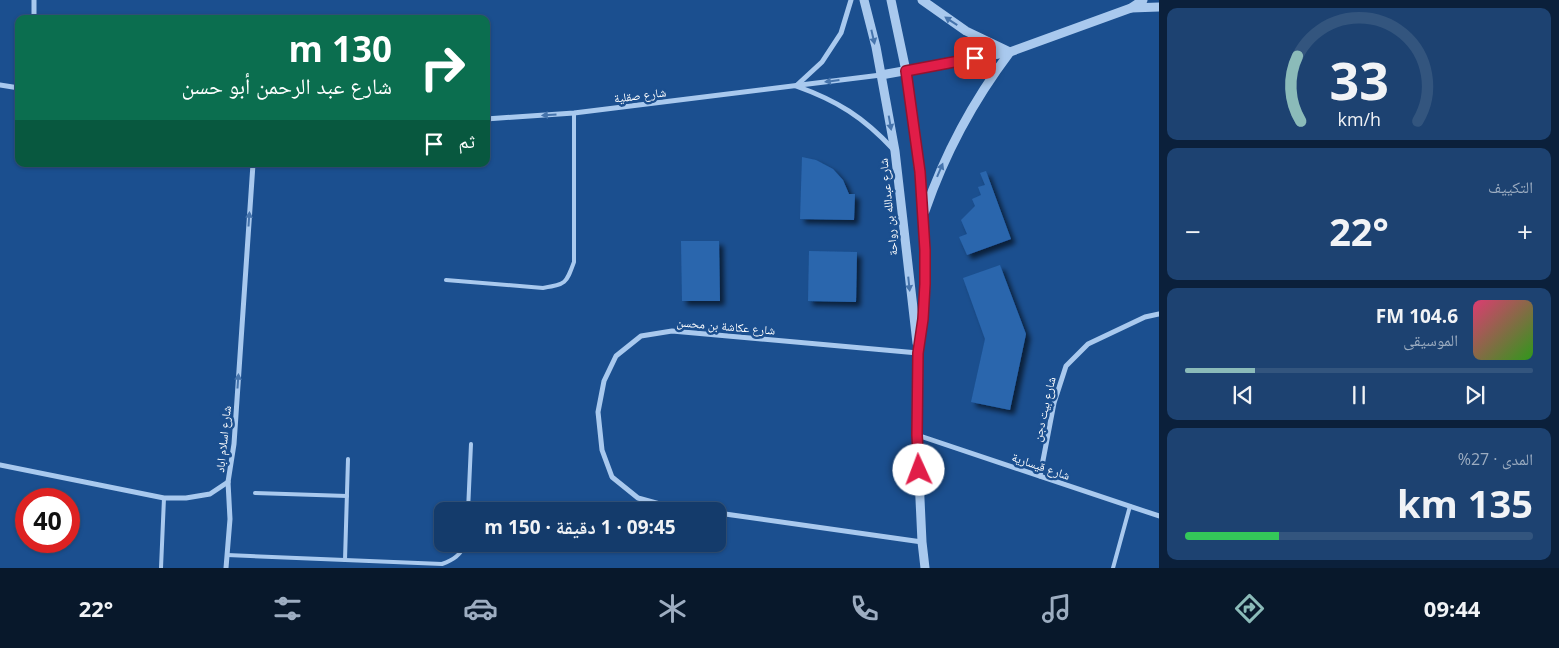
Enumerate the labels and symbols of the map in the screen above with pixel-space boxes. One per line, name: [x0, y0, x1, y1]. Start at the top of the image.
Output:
one-way arrow: [945, 17, 958, 26]
one-way arrow: [869, 30, 877, 45]
pin: [954, 37, 996, 79]
one-way arrow: [824, 77, 840, 85]
street label: شارع صقلية: [613, 83, 667, 107]
one-way arrow: [541, 112, 557, 120]
one-way arrow: [886, 116, 894, 132]
street label: شارع عبدالله بن رواحة: [874, 157, 902, 256]
one-way arrow: [937, 163, 945, 177]
one-way arrow: [246, 211, 254, 227]
one-way arrow: [905, 277, 913, 293]
street label: شارع عكاشة بن محسن: [676, 313, 776, 339]
one-way arrow: [235, 373, 243, 389]
street label: شارع بيت دجن: [1028, 375, 1060, 443]
street label: شارع اسلام اباد: [211, 405, 235, 473]
position arrow: [892, 443, 944, 495]
street label: شارع قيسارية: [1010, 448, 1072, 484]
speed limit sign: 40: [15, 488, 80, 553]

